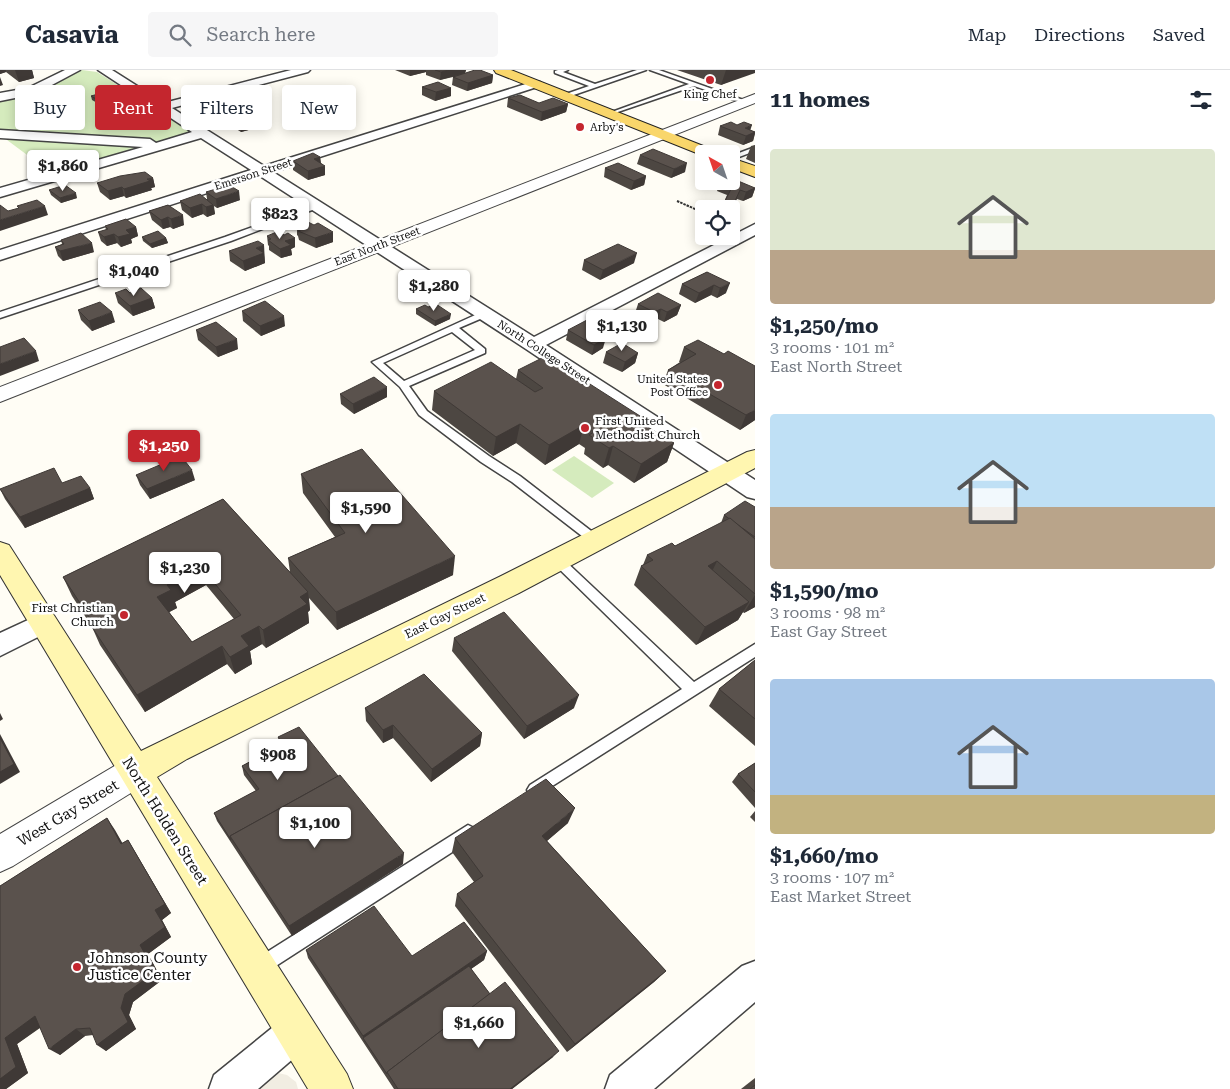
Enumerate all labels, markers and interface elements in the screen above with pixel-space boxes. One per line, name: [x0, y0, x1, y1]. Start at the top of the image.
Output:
search box: [148, 12, 498, 57]
text: Casavia: [25, 21, 118, 49]
icon: search: [166, 21, 194, 49]
text: Search here: [206, 23, 315, 46]
text: Map: [968, 24, 1006, 45]
text: Directions: [1034, 24, 1125, 45]
text: Saved: [1153, 24, 1205, 45]
marker: King Chef: [704, 74, 716, 86]
chip: Buy: [15, 85, 85, 130]
chip: Rent: [95, 85, 171, 130]
chip: Filters: [181, 85, 272, 130]
chip: New: [282, 85, 356, 130]
icon: filters: [1187, 86, 1215, 114]
place label: King Chef: [684, 88, 737, 101]
text: 11 homes: [770, 88, 870, 112]
marker: Arby's: [574, 121, 586, 133]
place label: Arby's: [590, 121, 623, 134]
north arrow: [695, 145, 740, 190]
map controls: [695, 145, 740, 245]
pin: $1,860: [22, 150, 104, 192]
text: $1,860: [38, 156, 88, 175]
street label: Emerson Street: [213, 156, 294, 193]
icon: home: [948, 182, 1038, 272]
pin: $823: [250, 198, 310, 240]
button: locate: [695, 200, 740, 245]
text: $823: [262, 204, 298, 223]
street label: East North Street: [332, 224, 422, 269]
pin: $1,040: [93, 254, 175, 297]
text: $1,040: [109, 261, 159, 280]
pin: $1,280: [393, 270, 475, 312]
text: $1,280: [409, 276, 459, 295]
pin: $1,130: [581, 310, 663, 352]
text: $1,250/mo: [770, 314, 879, 338]
text: $1,130: [597, 316, 647, 335]
street label: North College Street: [495, 318, 593, 387]
text: 3 rooms · 101 m²: [770, 338, 894, 357]
text: East North Street: [770, 357, 902, 376]
place label: United States Post Office: [637, 373, 708, 399]
marker: United States Post Office: [712, 379, 724, 391]
place label: First United Methodist Church: [595, 414, 701, 442]
marker: First United Methodist Church: [579, 422, 591, 434]
pin: $1,250: [123, 430, 205, 472]
text: $1,250: [139, 436, 189, 455]
icon: home: [948, 447, 1038, 537]
pin: $1,590: [325, 492, 407, 534]
text: $1,590: [341, 498, 391, 517]
pin: $1,230: [144, 552, 226, 594]
text: $1,230: [160, 558, 210, 577]
text: $1,590/mo: [770, 579, 879, 603]
street label: East Gay Street: [403, 590, 488, 642]
place label: First Christian Church: [31, 601, 114, 629]
text: 3 rooms · 98 m²: [770, 603, 885, 622]
marker: First Christian Church: [118, 609, 130, 621]
text: East Gay Street: [770, 622, 887, 641]
icon: home: [948, 712, 1038, 802]
pin: $908: [248, 738, 308, 781]
text: $908: [260, 745, 296, 764]
street label: North Holden Street: [118, 754, 212, 888]
street label: West Gay Street: [14, 776, 122, 850]
pin: $1,100: [274, 806, 356, 849]
text: $1,100: [290, 813, 340, 832]
text: $1,660/mo: [770, 844, 879, 868]
text: 3 rooms · 107 m²: [770, 868, 894, 887]
text: East Market Street: [770, 887, 911, 906]
place label: Johnson County Justice Center: [87, 949, 207, 984]
marker: Johnson County Justice Center: [71, 961, 83, 973]
pin: $1,660: [438, 1006, 520, 1049]
text: $1,660: [454, 1013, 504, 1032]

